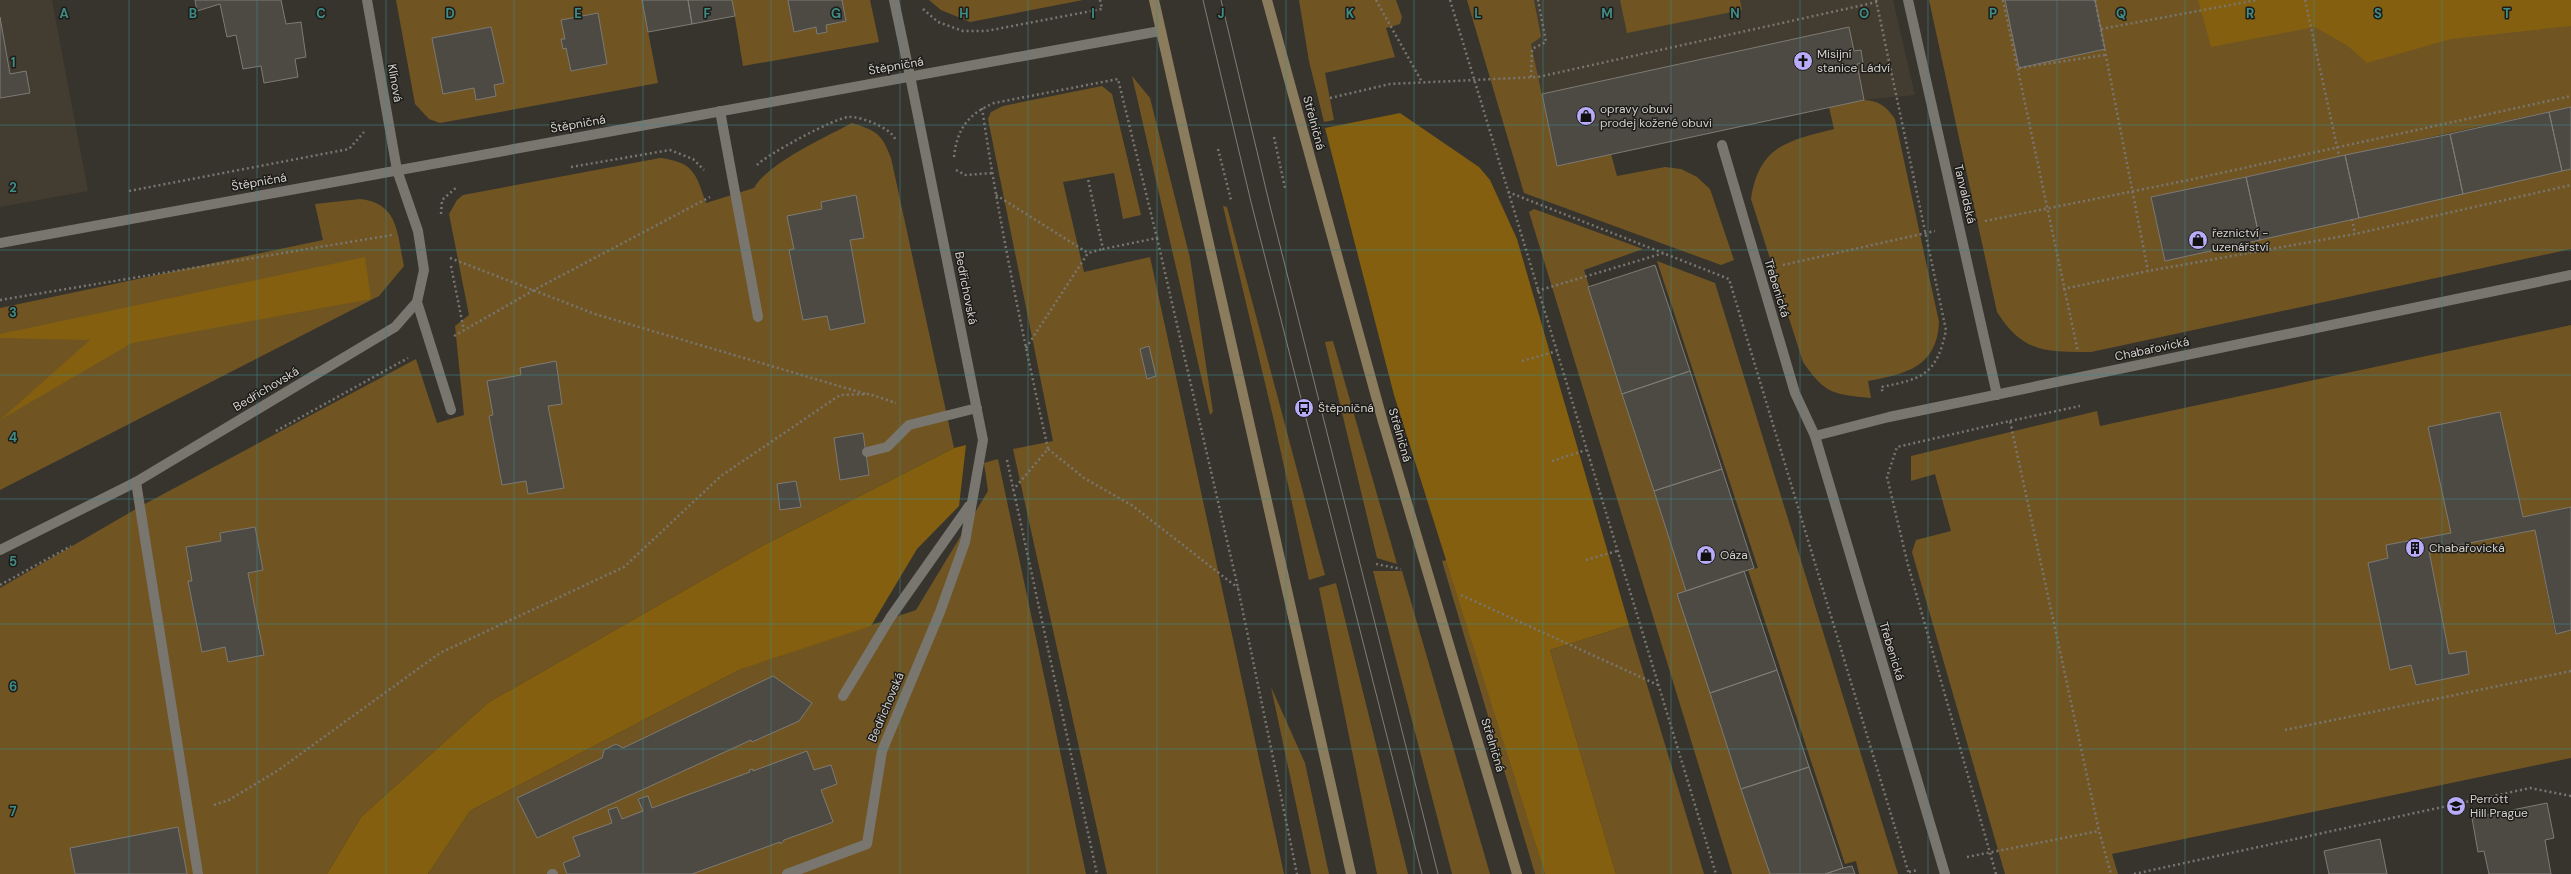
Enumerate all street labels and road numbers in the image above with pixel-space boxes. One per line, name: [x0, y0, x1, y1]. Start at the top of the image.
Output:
street label: Štěpničná: [867, 53, 925, 79]
street label: Klínová: [384, 63, 406, 103]
street label: Střelničná: [1299, 94, 1329, 152]
street label: Štěpničná: [549, 111, 607, 137]
street label: Tanvaldská: [1950, 163, 1980, 225]
street label: Štěpničná: [230, 169, 288, 195]
street label: Bedřichovská: [951, 250, 981, 326]
street label: Třebenická: [1760, 257, 1794, 319]
street label: Chabařovická: [2113, 333, 2191, 365]
street label: Bedřichovská: [230, 363, 302, 415]
street label: Střelničná: [1385, 406, 1415, 464]
street label: Třebenická: [1875, 620, 1909, 682]
street label: Bedřichovská: [864, 670, 908, 744]
street label: Střelničná: [1477, 716, 1509, 774]

